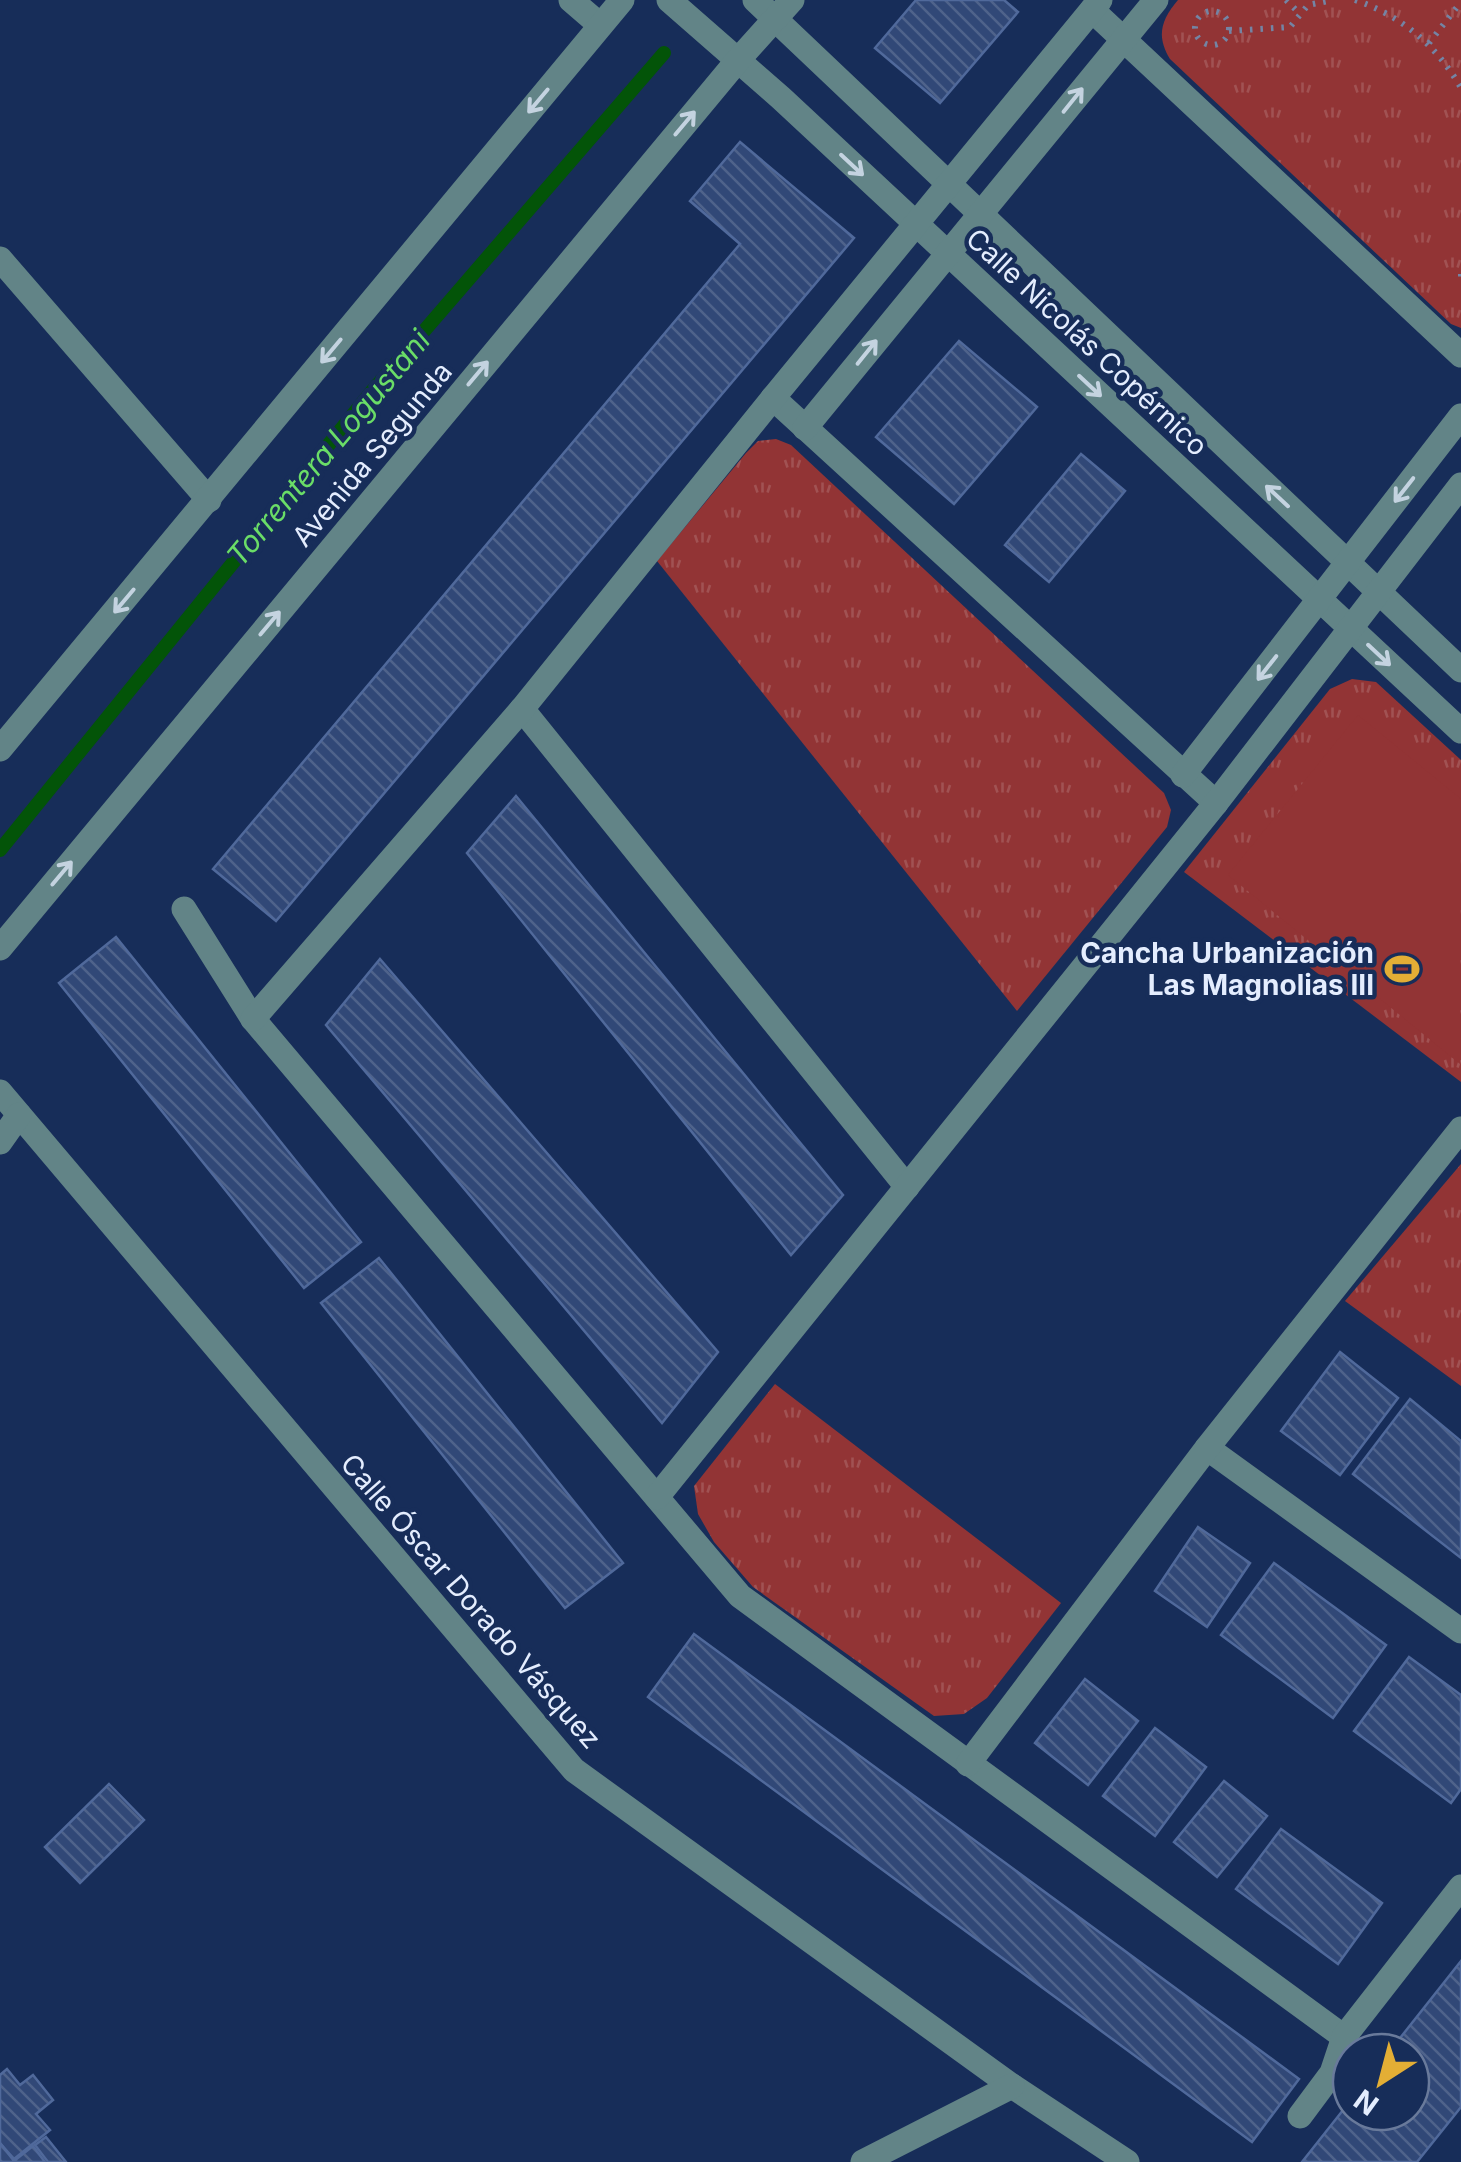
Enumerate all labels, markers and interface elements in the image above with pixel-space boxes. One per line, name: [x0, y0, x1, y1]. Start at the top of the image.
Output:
one-way arrow: [527, 87, 549, 113]
one-way arrow: [1061, 88, 1083, 114]
one-way arrow: [674, 111, 696, 137]
one-way arrow: [839, 153, 864, 176]
street label: Calle Nicolás Copérnico: [959, 221, 1215, 463]
water label: Torrentera Logustani: [219, 322, 438, 573]
one-way arrow: [320, 338, 342, 364]
one-way arrow: [856, 340, 878, 366]
street label: Avenida Segunda: [285, 355, 459, 553]
one-way arrow: [466, 361, 488, 387]
one-way arrow: [1077, 374, 1102, 397]
one-way arrow: [1394, 476, 1416, 502]
one-way arrow: [1265, 485, 1290, 508]
one-way arrow: [113, 588, 135, 614]
one-way arrow: [259, 611, 281, 637]
one-way arrow: [1367, 643, 1391, 667]
one-way arrow: [1256, 654, 1277, 681]
one-way arrow: [51, 861, 73, 887]
place label: Cancha Urbanización Las Magnolias III: [1080, 936, 1374, 1002]
sports icon: Cancha Urbanización Las Magnolias III: [1383, 950, 1421, 988]
street label: Calle Óscar Dorado Vásquez: [334, 1447, 608, 1755]
north arrow: [1331, 2032, 1431, 2132]
text: N: [1348, 2082, 1385, 2122]

